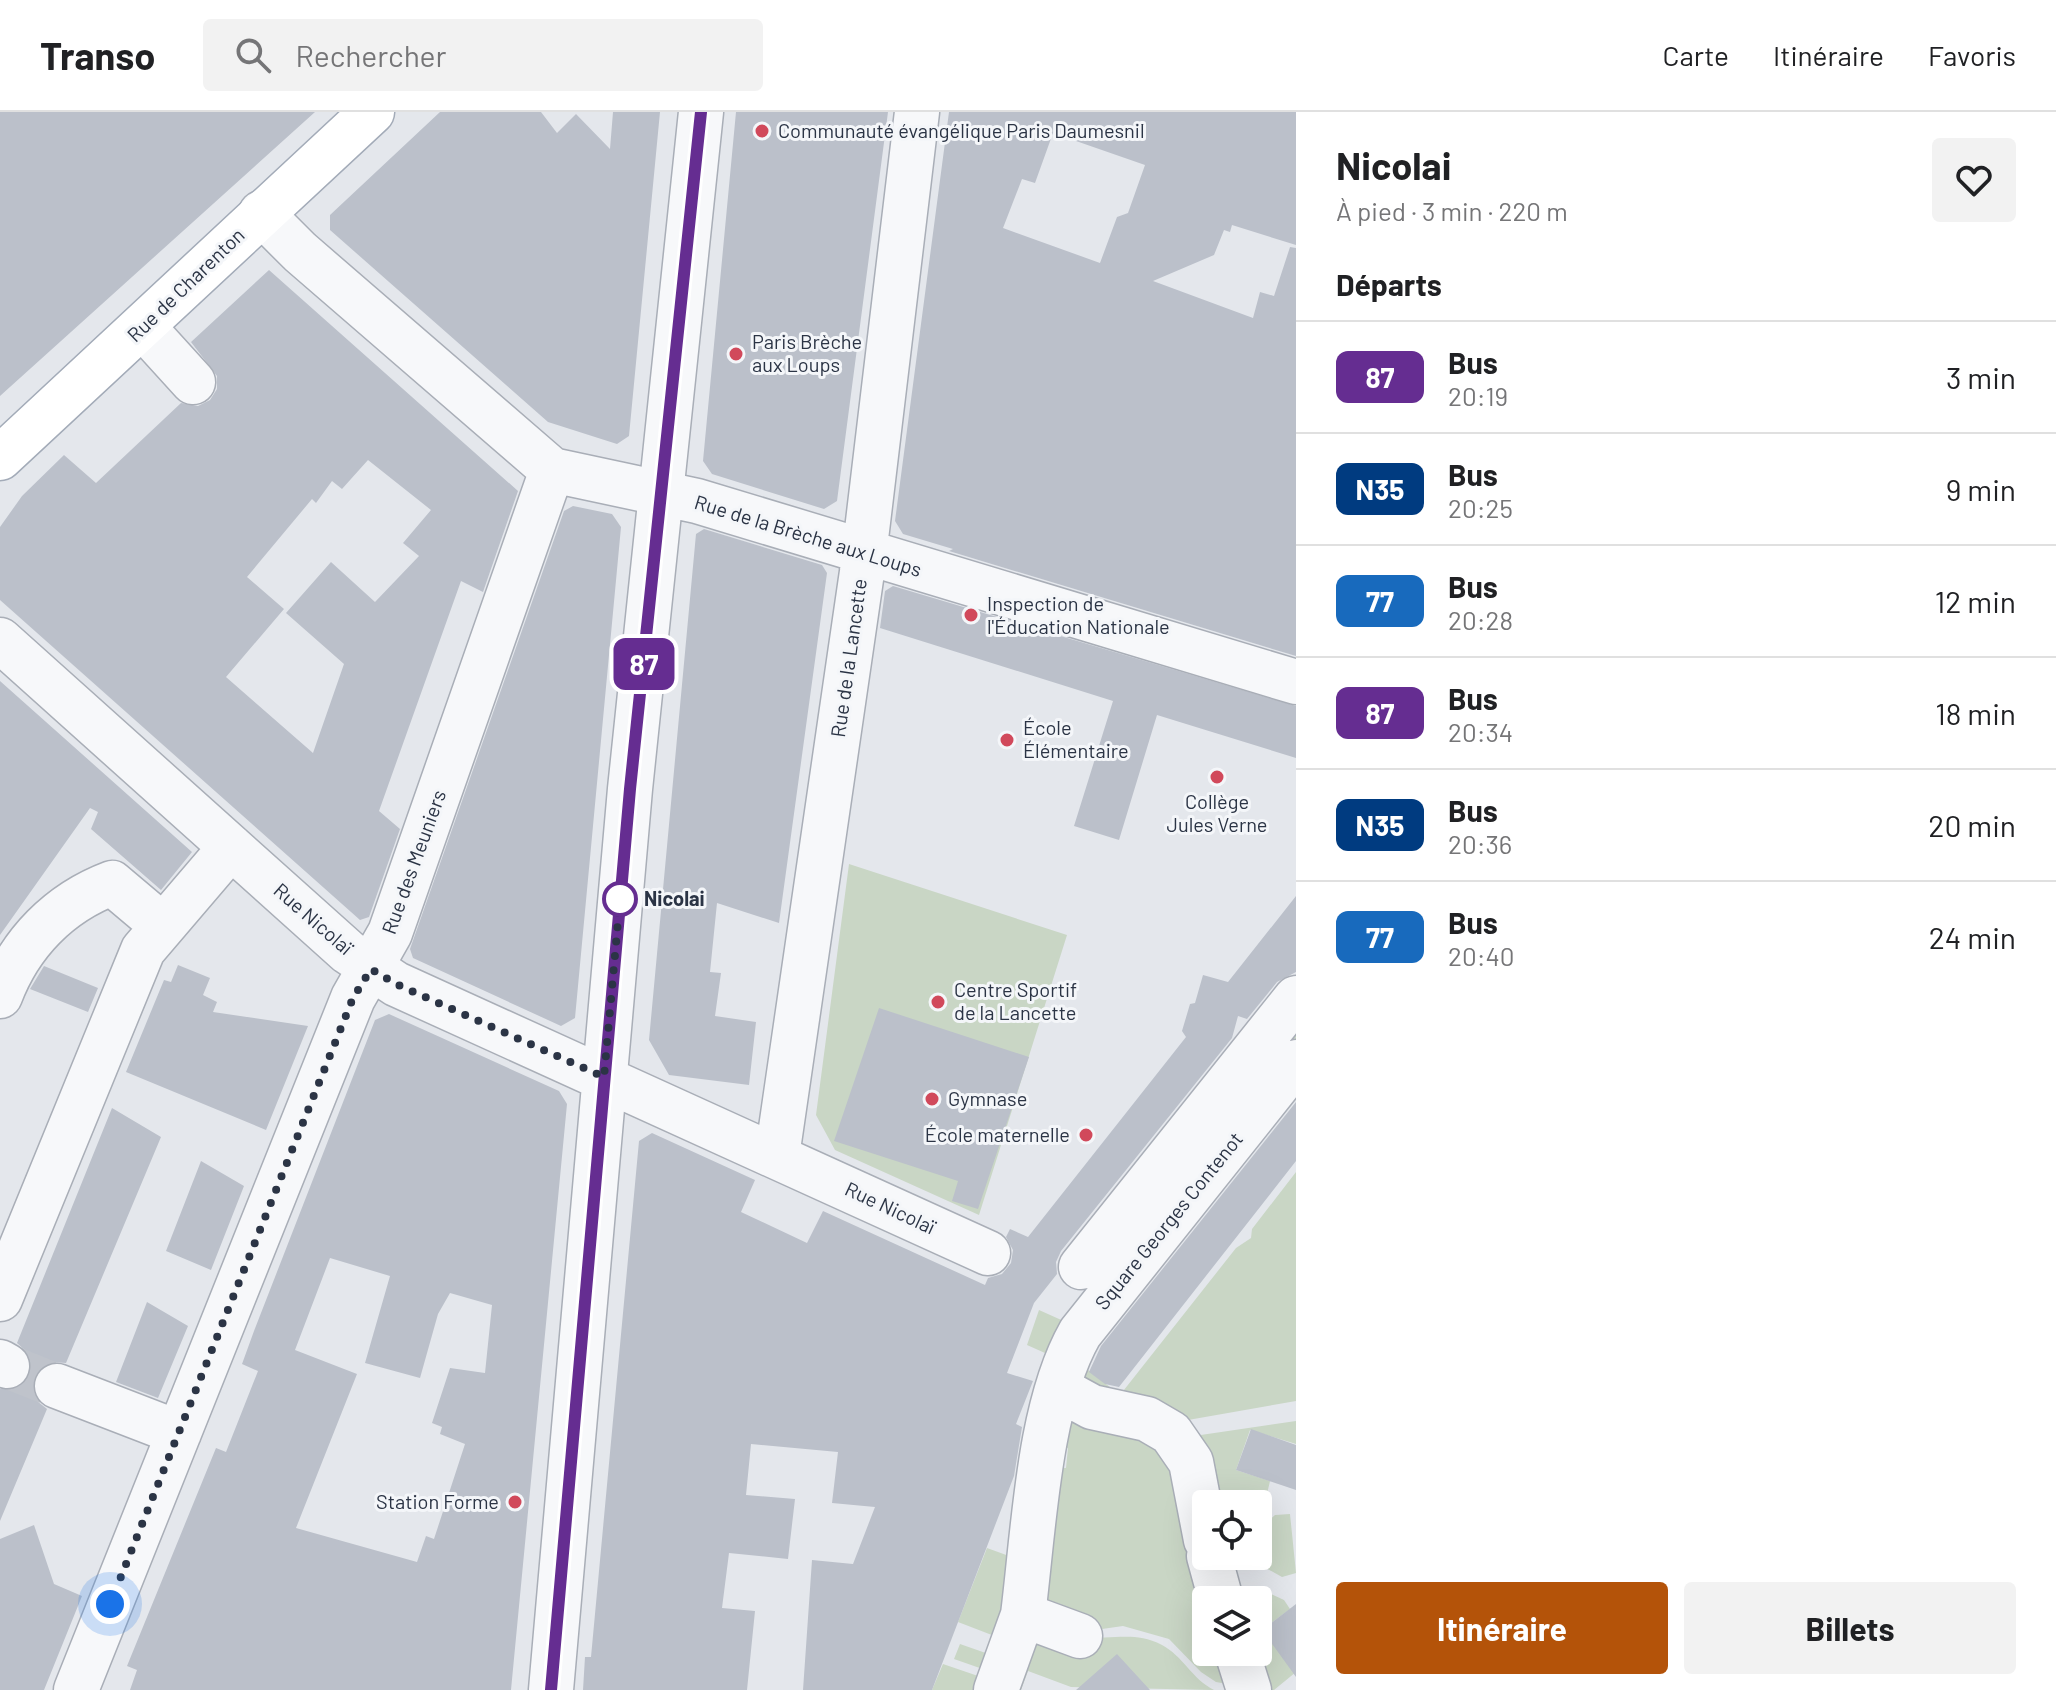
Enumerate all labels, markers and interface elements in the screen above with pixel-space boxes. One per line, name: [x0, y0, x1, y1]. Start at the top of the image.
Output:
search box: [203, 19, 763, 91]
text: Transo: [40, 32, 155, 78]
icon: search: [231, 33, 275, 77]
text: Rechercher: [295, 37, 447, 73]
text: Carte: [1663, 38, 1729, 72]
text: Itinéraire: [1773, 38, 1884, 72]
text: Favoris: [1928, 38, 2016, 72]
place label: Communauté évangélique Paris Daumesnil: [778, 118, 1145, 142]
marker: Communauté évangélique Paris Daumesnil: [753, 122, 771, 140]
button: heart: [1932, 138, 2016, 222]
text: Nicolai: [1336, 142, 1451, 188]
text: À pied · 3 min · 220 m: [1336, 195, 1568, 226]
street label: Rue de Charenton: [122, 222, 249, 346]
text: Départs: [1336, 266, 1442, 302]
place label: Paris Brèche aux Loups: [752, 329, 862, 376]
text: Bus: [1448, 344, 1498, 380]
marker: Paris Brèche aux Loups: [727, 345, 745, 363]
text: 3 min: [1946, 359, 2016, 395]
text: 87: [1365, 360, 1395, 394]
text: 20:19: [1448, 380, 1508, 411]
text: Bus: [1448, 456, 1498, 492]
text: 9 min: [1946, 471, 2016, 507]
text: N35: [1356, 472, 1404, 506]
street label: Rue de la Brèche aux Loups: [692, 489, 925, 581]
text: 20:25: [1448, 492, 1513, 523]
text: Bus: [1448, 568, 1498, 604]
street label: Rue de la Lancette: [825, 577, 871, 739]
text: 12 min: [1935, 583, 2016, 619]
text: 77: [1366, 584, 1394, 618]
place label: Inspection de l'Éducation Nationale: [987, 591, 1170, 638]
text: 20:28: [1448, 604, 1513, 635]
marker: Inspection de l'Éducation Nationale: [962, 606, 980, 624]
line badge: 87: [608, 638, 680, 690]
text: 87: [629, 647, 659, 681]
text: Bus: [1448, 680, 1498, 716]
text: 18 min: [1935, 695, 2016, 731]
text: 87: [1365, 696, 1395, 730]
place label: École Élémentaire: [1023, 715, 1129, 762]
text: 20:34: [1448, 716, 1513, 747]
marker: École Élémentaire: [998, 731, 1016, 749]
marker: Collège Jules Verne: [1208, 768, 1226, 786]
street label: Rue des Meuniers: [376, 786, 450, 937]
place label: Collège Jules Verne: [1167, 789, 1268, 836]
text: Bus: [1448, 792, 1498, 828]
text: 20 min: [1928, 807, 2016, 843]
text: N35: [1356, 808, 1404, 842]
text: 20:36: [1448, 828, 1512, 859]
street label: Rue Nicolaï: [269, 878, 359, 959]
marker: Nicolai: [603, 882, 637, 916]
place label: Nicolai: [644, 886, 705, 910]
text: Bus: [1448, 904, 1498, 940]
text: 24 min: [1929, 919, 2016, 955]
text: 77: [1366, 920, 1394, 954]
text: 20:40: [1448, 940, 1514, 971]
place label: Centre Sportif de la Lancette: [954, 977, 1077, 1024]
marker: Centre Sportif de la Lancette: [929, 993, 947, 1011]
place label: Gymnase: [948, 1086, 1027, 1110]
marker: Gymnase: [923, 1090, 941, 1108]
place label: École maternelle: [925, 1122, 1070, 1146]
marker: École maternelle: [1077, 1126, 1095, 1144]
street label: Square Georges Contenot: [1089, 1127, 1247, 1314]
street label: Rue Nicolaï: [842, 1176, 940, 1239]
place label: Station Forme: [376, 1489, 499, 1513]
map controls: [1192, 1490, 1272, 1666]
button: locate: [1192, 1490, 1272, 1570]
marker: Station Forme: [506, 1493, 524, 1511]
button: Itinéraire: [1336, 1582, 1668, 1674]
button: Billets: [1684, 1582, 2016, 1674]
your location: [90, 1584, 130, 1624]
button: layers: [1192, 1586, 1272, 1666]

